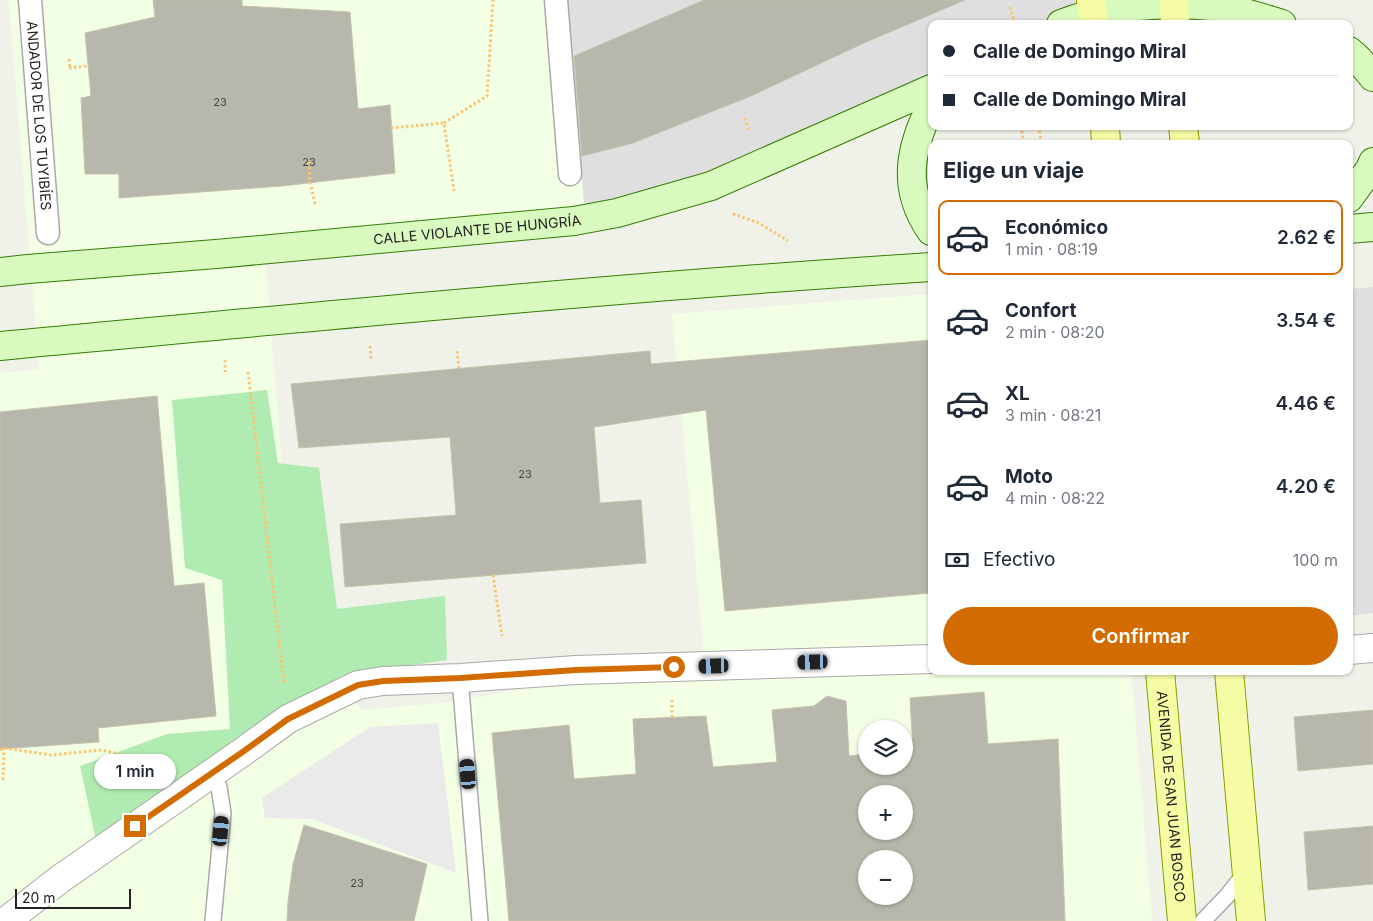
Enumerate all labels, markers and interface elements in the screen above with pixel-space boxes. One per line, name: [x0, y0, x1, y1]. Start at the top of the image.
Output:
street label: ANDADOR DE LOS TUYIBÍES: [24, 20, 55, 211]
text: Calle de Domingo Miral: [973, 40, 1186, 63]
text: Calle de Domingo Miral: [973, 88, 1186, 111]
house number: 23: [213, 95, 227, 109]
house number: 23: [302, 155, 316, 169]
text: Elige un viaje: [943, 157, 1084, 183]
street label: CALLE VIOLANTE DE HUNGRÍA: [373, 211, 583, 247]
icon: car: [945, 215, 990, 260]
text: Económico: [1005, 216, 1108, 239]
text: 2.62 €: [1277, 226, 1336, 249]
text: 1 min · 08:19: [1005, 239, 1098, 259]
icon: car: [945, 298, 990, 343]
text: Confort: [1005, 299, 1076, 322]
text: 3.54 €: [1276, 309, 1336, 332]
text: 2 min · 08:20: [1005, 322, 1105, 342]
icon: car: [945, 381, 990, 426]
text: XL: [1005, 382, 1030, 405]
text: 4.46 €: [1275, 392, 1336, 415]
text: 3 min · 08:21: [1005, 405, 1101, 425]
icon: car: [945, 464, 990, 509]
text: Moto: [1005, 465, 1053, 488]
house number: 23: [518, 467, 532, 481]
text: 4.20 €: [1276, 475, 1336, 498]
text: 4 min · 08:22: [1005, 488, 1105, 508]
icon: cash: [943, 546, 971, 574]
text: Efectivo: [983, 548, 1055, 571]
text: 100 m: [1293, 550, 1338, 570]
button: Confirmar: [943, 607, 1338, 665]
car: [797, 654, 828, 670]
route start: [663, 656, 685, 678]
car: [698, 658, 729, 674]
street label: AVENIDA DE SAN JUAN BOSCO: [1154, 690, 1189, 903]
map controls: [858, 720, 913, 905]
button: layers: [858, 720, 913, 775]
callout: 1 min: [94, 754, 176, 788]
car: [459, 758, 476, 790]
text: 1 min: [115, 761, 155, 781]
button: +: [858, 785, 913, 840]
route end: [124, 815, 146, 837]
car: [212, 815, 229, 847]
button: −: [858, 850, 913, 905]
house number: 23: [350, 876, 364, 890]
scale bar: [15, 886, 131, 909]
text: 20 m: [22, 889, 56, 906]

